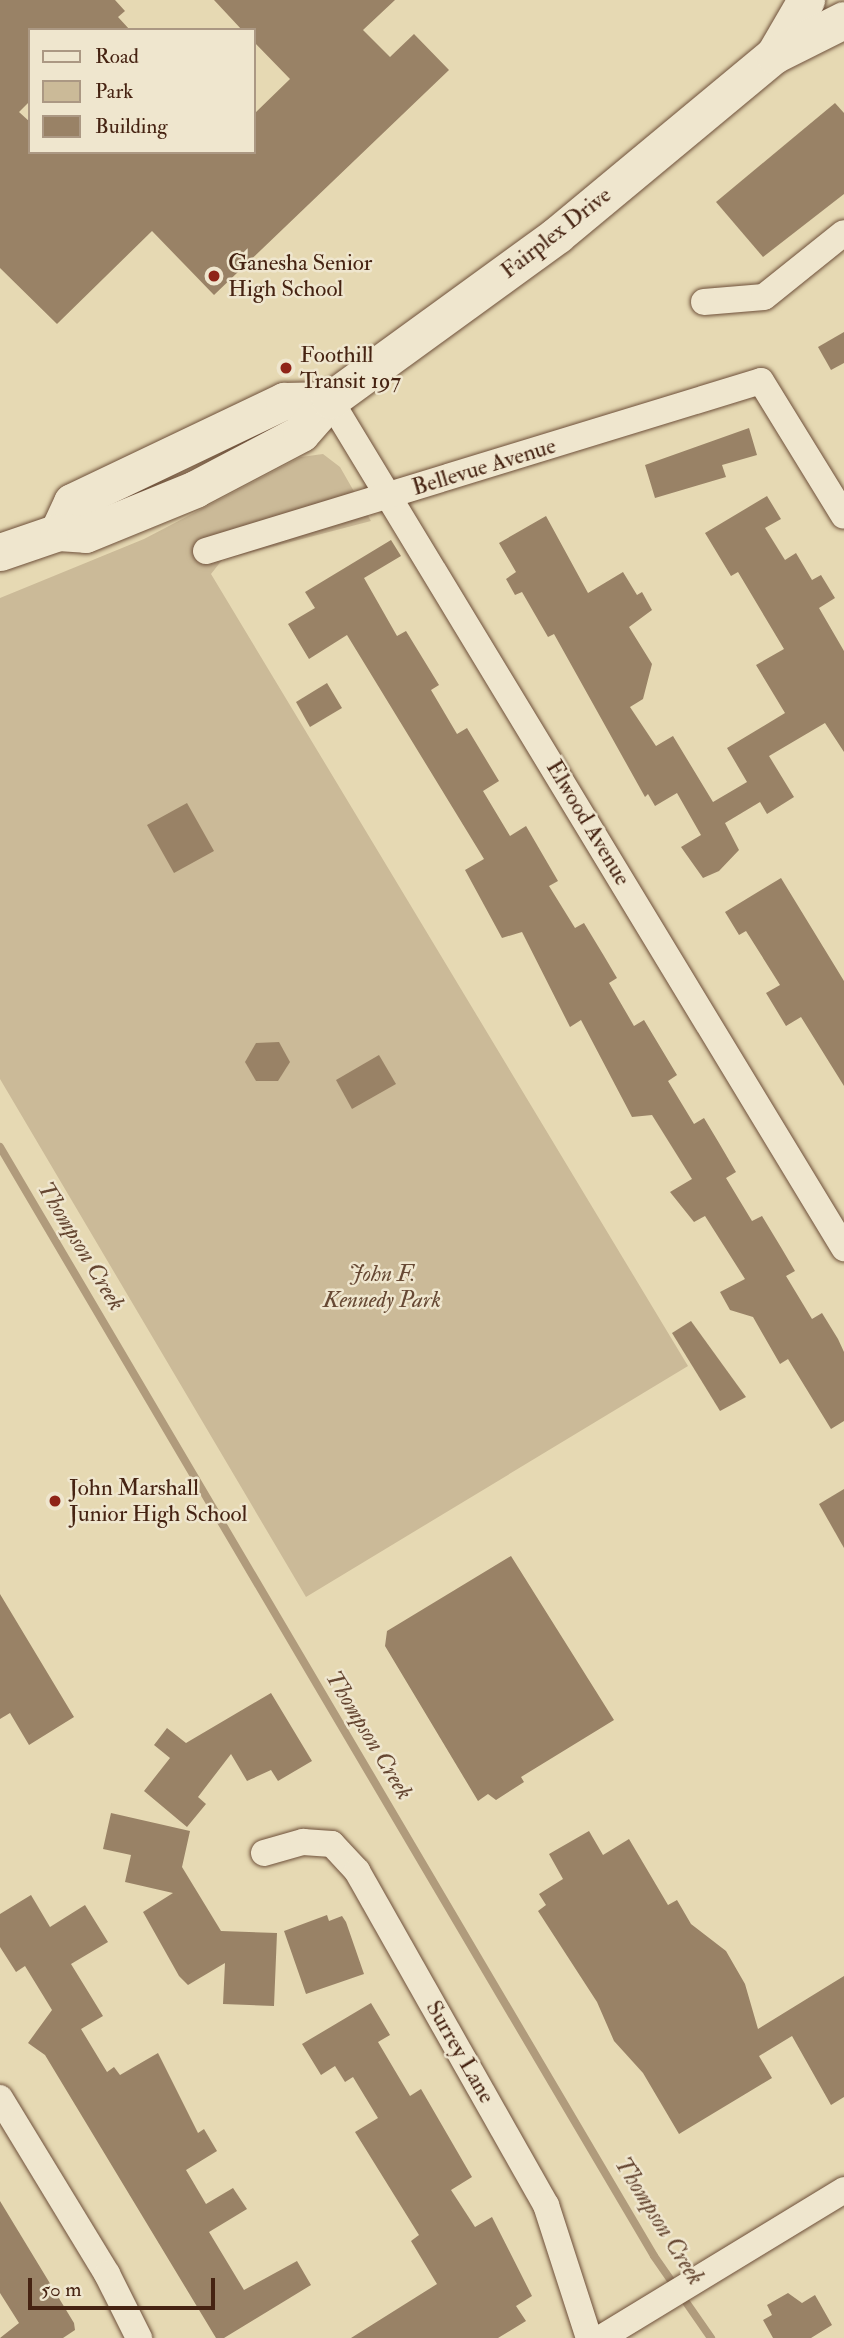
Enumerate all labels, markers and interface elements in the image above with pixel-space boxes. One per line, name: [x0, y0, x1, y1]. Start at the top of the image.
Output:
legend: [28, 28, 256, 154]
text: Road: [95, 43, 139, 70]
text: Park: [95, 78, 133, 105]
text: Building: [95, 113, 168, 140]
street label: Fairplex Drive: [495, 181, 617, 285]
place label: Ganesha Senior High School: [228, 249, 372, 303]
marker: Ganesha Senior High School: [206, 268, 222, 284]
place label: Foothill Transit 197: [300, 341, 401, 395]
marker: Foothill Transit 197: [278, 360, 294, 376]
street label: Bellevue Avenue: [409, 432, 559, 502]
street label: Elwood Avenue: [540, 755, 636, 891]
water label: Thompson Creek: [31, 1176, 131, 1316]
park label: John F. Kennedy Park: [323, 1260, 441, 1314]
place label: John Marshall Junior High School: [69, 1474, 247, 1528]
marker: John Marshall Junior High School: [47, 1493, 63, 1509]
water label: Thompson Creek: [319, 1665, 419, 1805]
street label: Surrey Lane: [420, 1996, 500, 2108]
water label: Thompson Creek: [608, 2152, 710, 2290]
scale bar: [32, 2264, 219, 2308]
text: 50 m: [41, 2276, 82, 2303]

